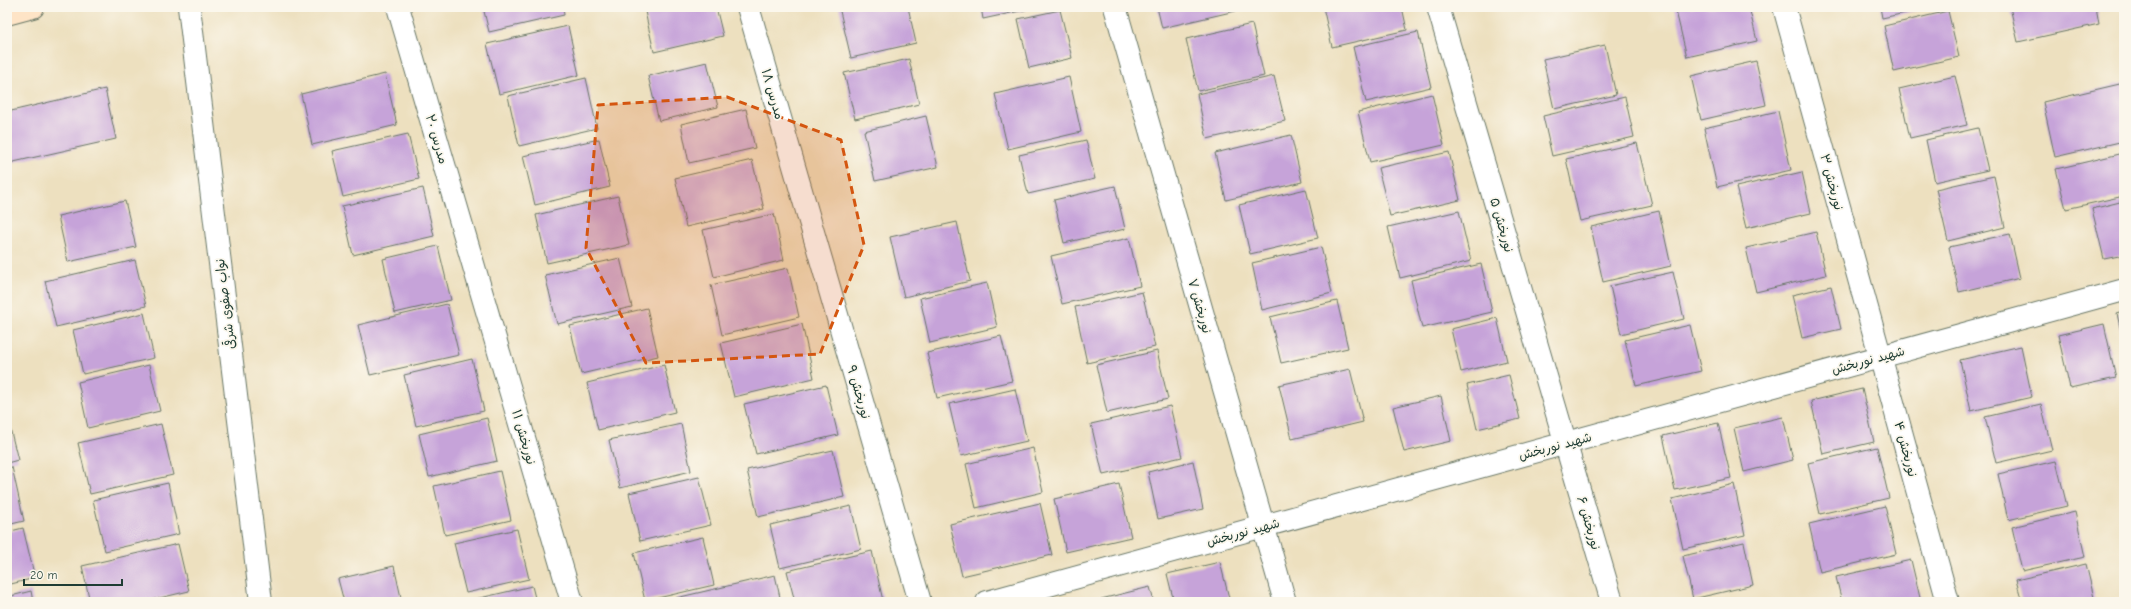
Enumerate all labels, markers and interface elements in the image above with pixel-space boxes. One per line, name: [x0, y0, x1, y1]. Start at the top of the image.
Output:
street label: مدرس ۱۸: [758, 67, 787, 121]
street label: مدرس ۲۰: [422, 112, 451, 166]
street label: نوربخش ۳: [1816, 152, 1847, 212]
street label: نوربخش ۵: [1486, 196, 1517, 254]
street label: نواب صفوی شرقی: [211, 258, 239, 350]
street label: نوربخش ۷: [1184, 277, 1215, 335]
street label: شهید نوربخش: [1830, 343, 1906, 378]
street label: نوربخش ۹: [843, 363, 874, 421]
street label: نوربخش ۱۱: [508, 408, 539, 466]
street label: نوربخش ۴: [1890, 420, 1921, 479]
street label: شهید نوربخش: [1517, 429, 1593, 464]
street label: نوربخش ۶: [1573, 495, 1604, 552]
street label: شهید نوربخش: [1205, 515, 1281, 550]
scale bar: [24, 561, 122, 587]
text: 20 m: [30, 568, 58, 582]

